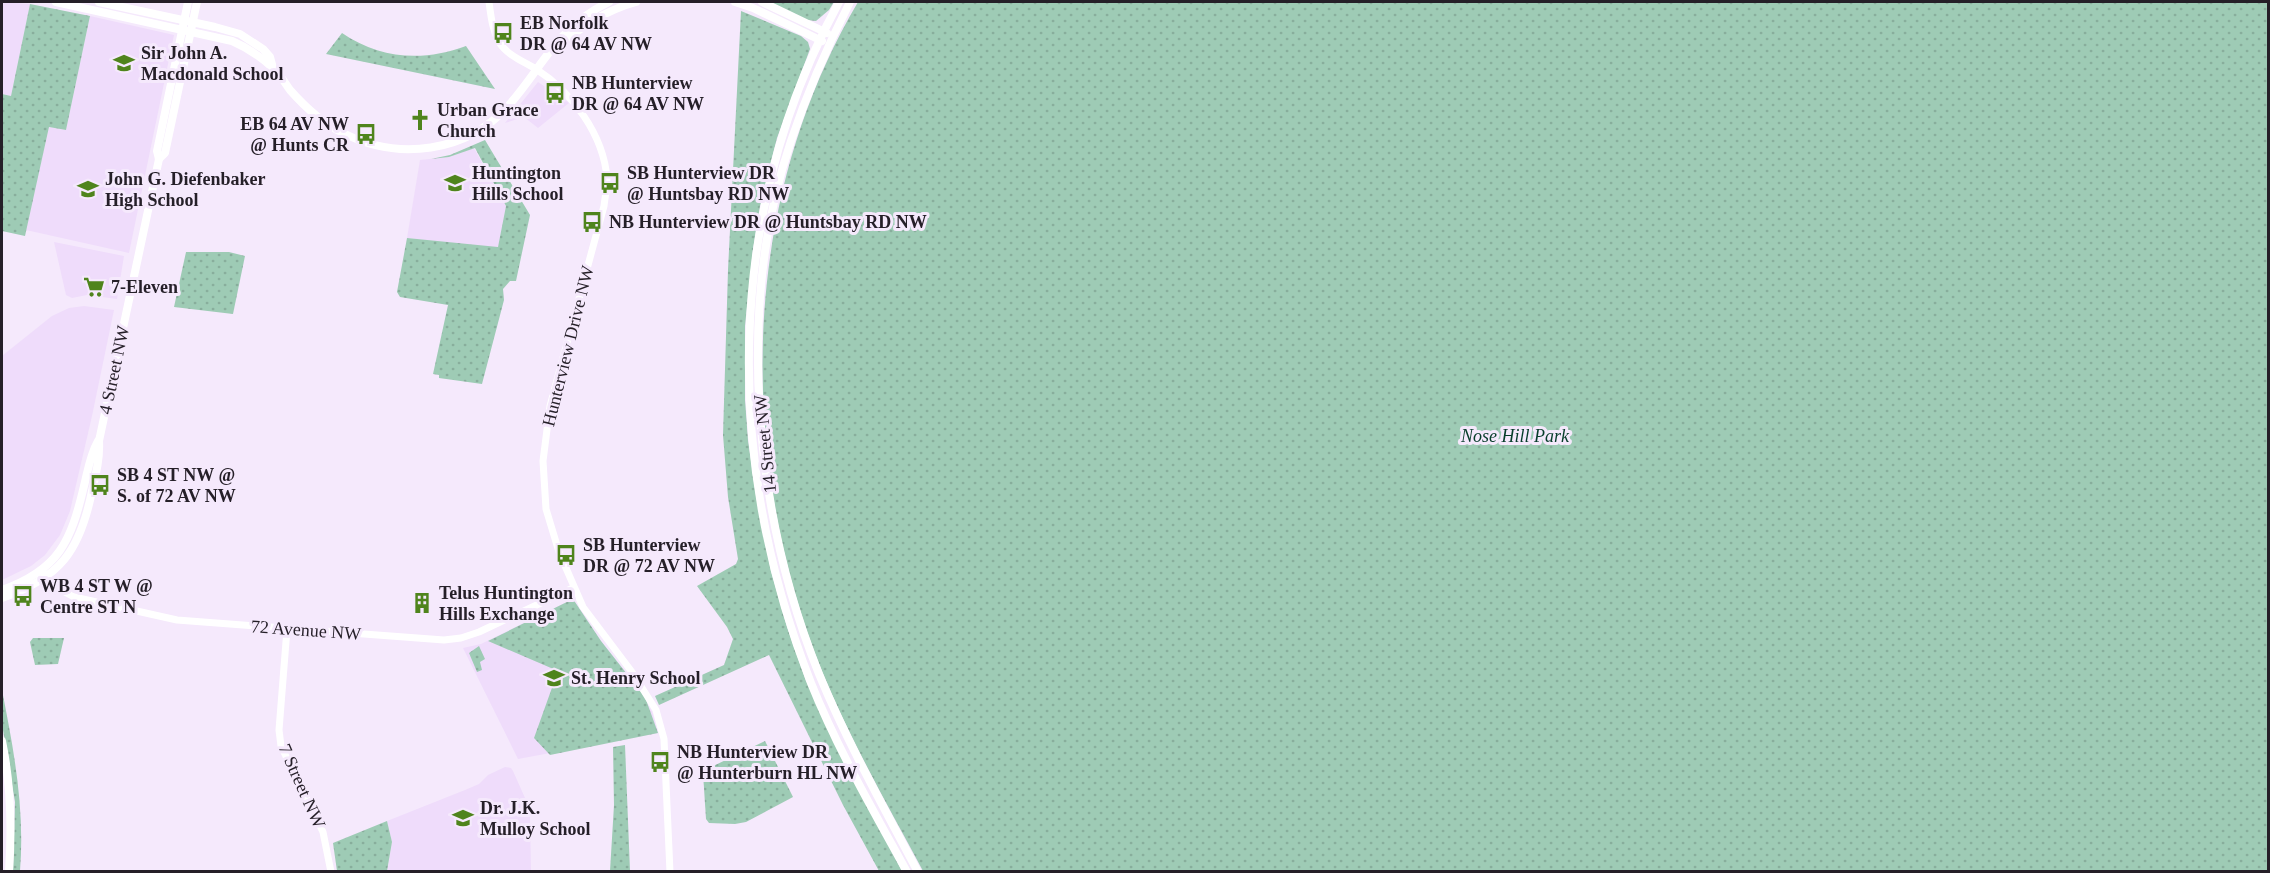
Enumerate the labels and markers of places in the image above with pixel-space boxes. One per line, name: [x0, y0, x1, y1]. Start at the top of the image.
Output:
place label: EB Norfolk DR @ 64 AV NW: [520, 13, 652, 54]
bus stop icon: EB Norfolk DR @ 64 AV NW: [491, 21, 515, 45]
place label: Sir John A. Macdonald School: [141, 43, 284, 84]
school or university icon: Sir John A. Macdonald School: [112, 51, 136, 75]
place label: NB Hunterview DR @ 64 AV NW: [572, 73, 704, 114]
bus stop icon: NB Hunterview DR @ 64 AV NW: [543, 81, 567, 105]
place label: Urban Grace Church: [437, 100, 538, 141]
church icon: Urban Grace Church: [408, 108, 432, 132]
place label: EB 64 AV NW @ Hunts CR: [240, 114, 350, 155]
bus stop icon: EB 64 AV NW @ Hunts CR: [354, 122, 378, 146]
place label: Huntington Hills School: [472, 163, 564, 204]
place label: SB Hunterview DR @ Huntsbay RD NW: [627, 163, 789, 204]
place label: John G. Diefenbaker High School: [105, 169, 266, 210]
school or university icon: Huntington Hills School: [443, 171, 467, 195]
bus stop icon: SB Hunterview DR @ Huntsbay RD NW: [598, 171, 622, 195]
school or university icon: John G. Diefenbaker High School: [76, 177, 100, 201]
bus stop icon: NB Hunterview DR @ Huntsbay RD NW: [580, 210, 604, 234]
place label: NB Hunterview DR @ Huntsbay RD NW: [609, 212, 927, 232]
supermarket icon: 7-Eleven: [82, 275, 106, 299]
place label: 7-Eleven: [111, 277, 178, 297]
place label: SB 4 ST NW @ S. of 72 AV NW: [117, 465, 236, 506]
bus stop icon: SB 4 ST NW @ S. of 72 AV NW: [88, 473, 112, 497]
place label: SB Hunterview DR @ 72 AV NW: [583, 535, 715, 576]
bus stop icon: SB Hunterview DR @ 72 AV NW: [554, 543, 578, 567]
place label: WB 4 ST W @ Centre ST N: [40, 576, 153, 617]
place label: Telus Huntington Hills Exchange: [439, 583, 573, 624]
bus stop icon: WB 4 ST W @ Centre ST N: [11, 584, 35, 608]
building icon: Telus Huntington Hills Exchange: [410, 591, 434, 615]
school or university icon: St. Henry School: [542, 666, 566, 690]
place label: St. Henry School: [571, 668, 701, 688]
place label: NB Hunterview DR @ Hunterburn HL NW: [677, 742, 857, 783]
bus stop icon: NB Hunterview DR @ Hunterburn HL NW: [648, 750, 672, 774]
place label: Dr. J.K. Mulloy School: [480, 798, 591, 839]
school or university icon: Dr. J.K. Mulloy School: [451, 806, 475, 830]

